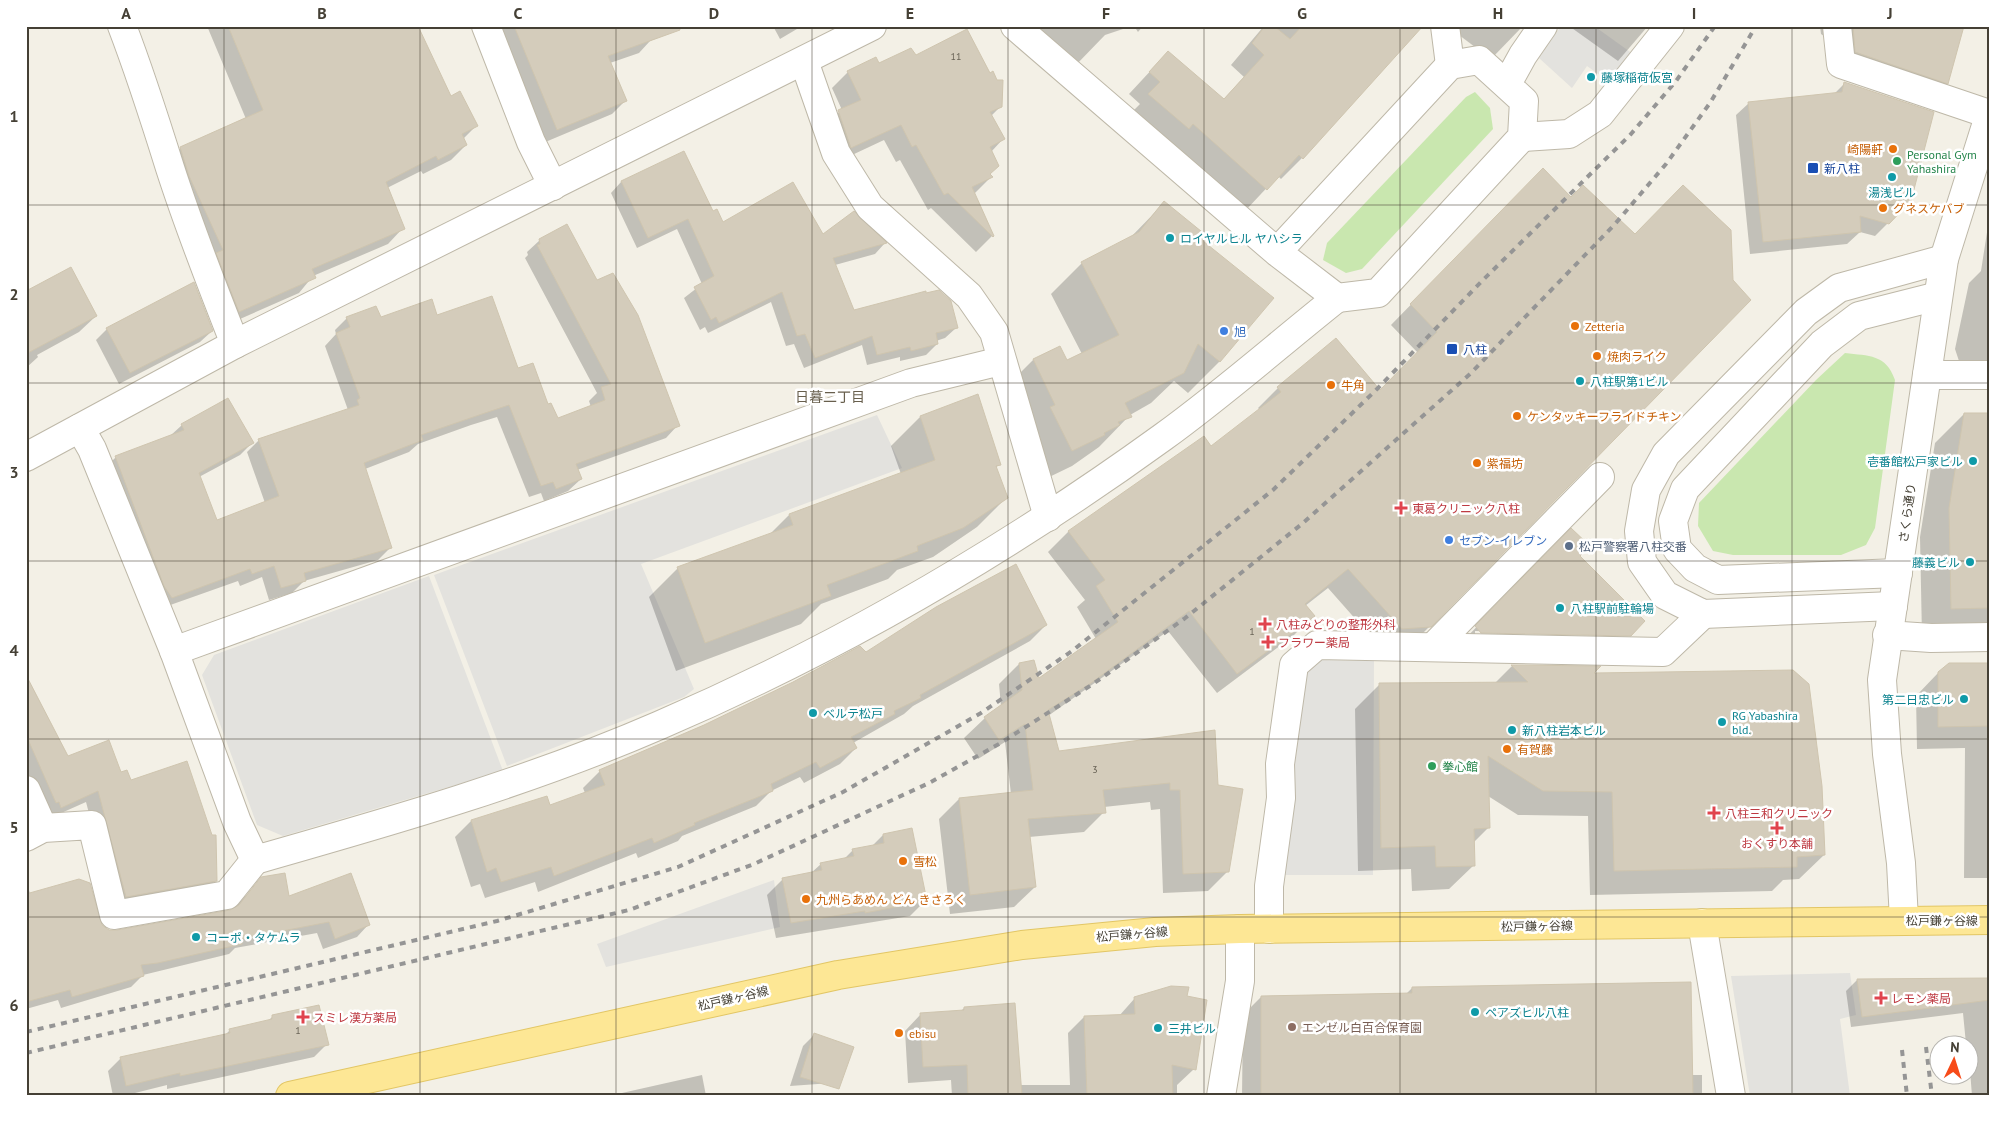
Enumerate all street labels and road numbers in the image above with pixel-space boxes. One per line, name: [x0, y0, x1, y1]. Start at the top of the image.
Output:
street label: さくら通り: [1895, 482, 1919, 544]
street label: 松戸鎌ヶ谷線: [1906, 913, 1978, 928]
street label: 松戸鎌ヶ谷線: [1501, 918, 1573, 934]
street label: 松戸鎌ヶ谷線: [1095, 923, 1169, 945]
street label: 松戸鎌ヶ谷線: [696, 983, 770, 1013]

